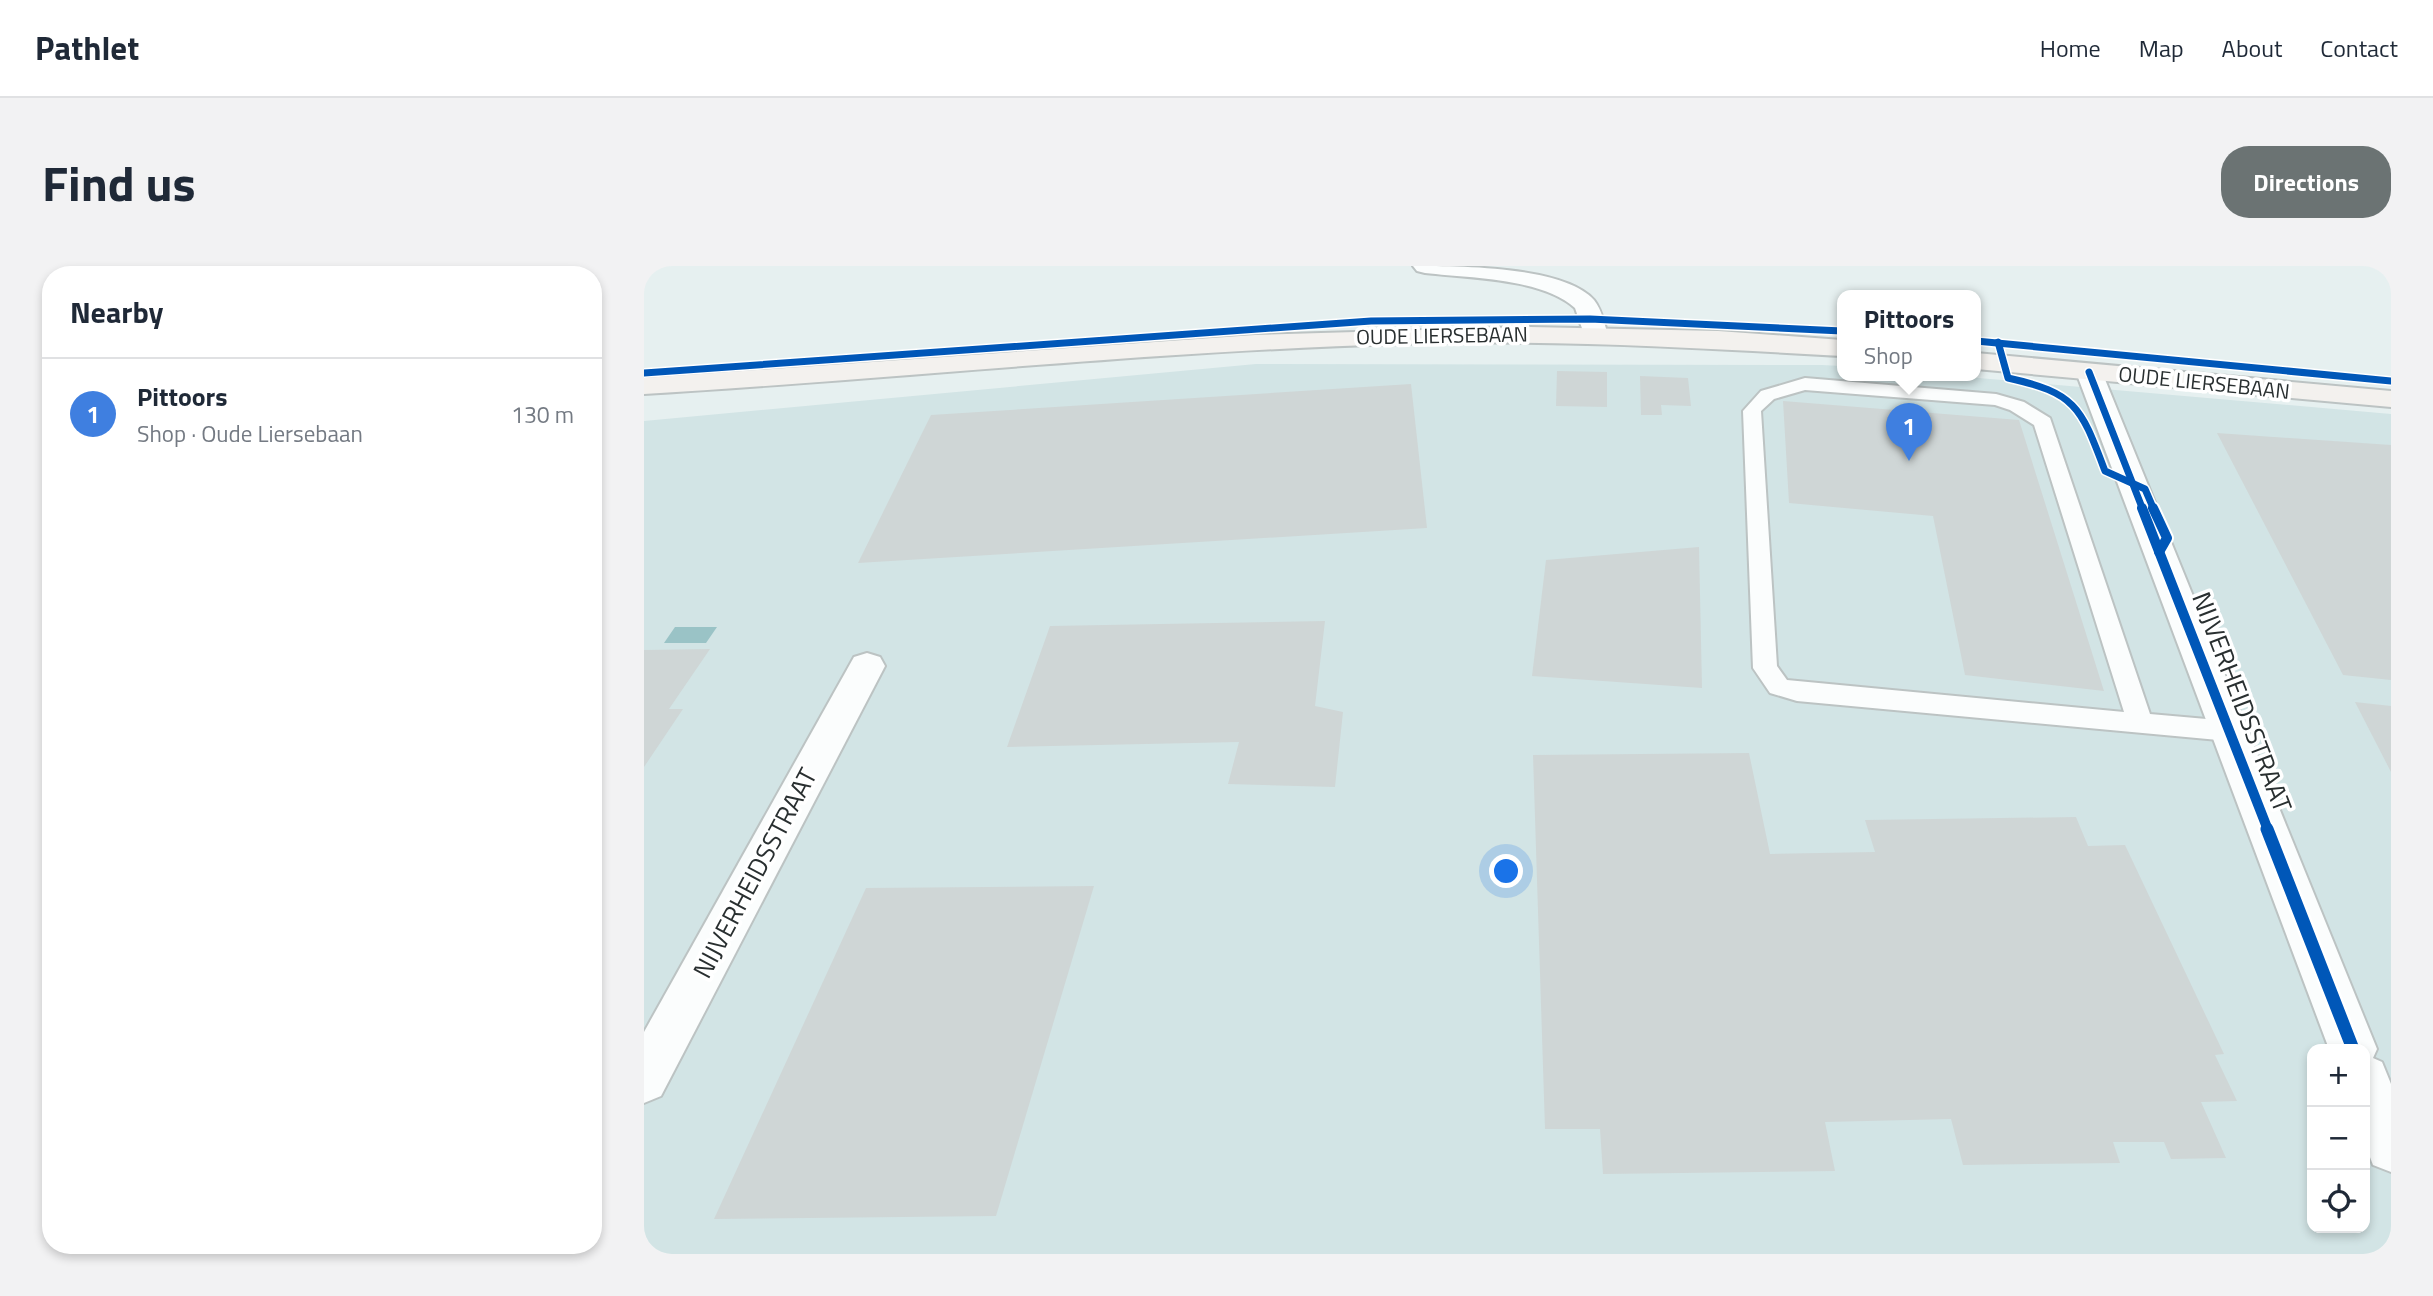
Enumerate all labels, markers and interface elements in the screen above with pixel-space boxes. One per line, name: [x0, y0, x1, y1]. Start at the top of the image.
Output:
text: Pathlet: [35, 23, 139, 73]
text: Home: [2040, 30, 2101, 66]
text: Map: [2139, 30, 2184, 66]
text: About: [2222, 30, 2282, 66]
text: Contact: [2320, 30, 2398, 66]
text: Find us: [42, 145, 196, 220]
button: Directions: [2221, 146, 2391, 218]
text: Nearby: [70, 289, 163, 335]
popup: [1837, 290, 1981, 381]
text: Pittoors: [1864, 299, 1954, 338]
street label: OUDE LIERSEBAAN: [1356, 318, 1528, 352]
text: Shop: [1864, 338, 1913, 373]
street label: OUDE LIERSEBAAN: [2117, 357, 2291, 407]
text: Pittoors: [137, 377, 228, 416]
text: 1: [87, 397, 99, 432]
text: 130 m: [511, 397, 574, 432]
pin: 1: [1886, 403, 1932, 461]
text: Shop · Oude Liersebaan: [137, 416, 363, 451]
street label: NIJVERHEIDSSTRAAT: [2182, 586, 2303, 818]
street label: NIJVERHEIDSSTRAAT: [683, 760, 827, 985]
your location: [1489, 854, 1523, 888]
map controls: [2307, 1044, 2370, 1233]
button: +: [2307, 1044, 2370, 1107]
button: −: [2307, 1107, 2370, 1170]
button: locate: [2307, 1170, 2370, 1233]

